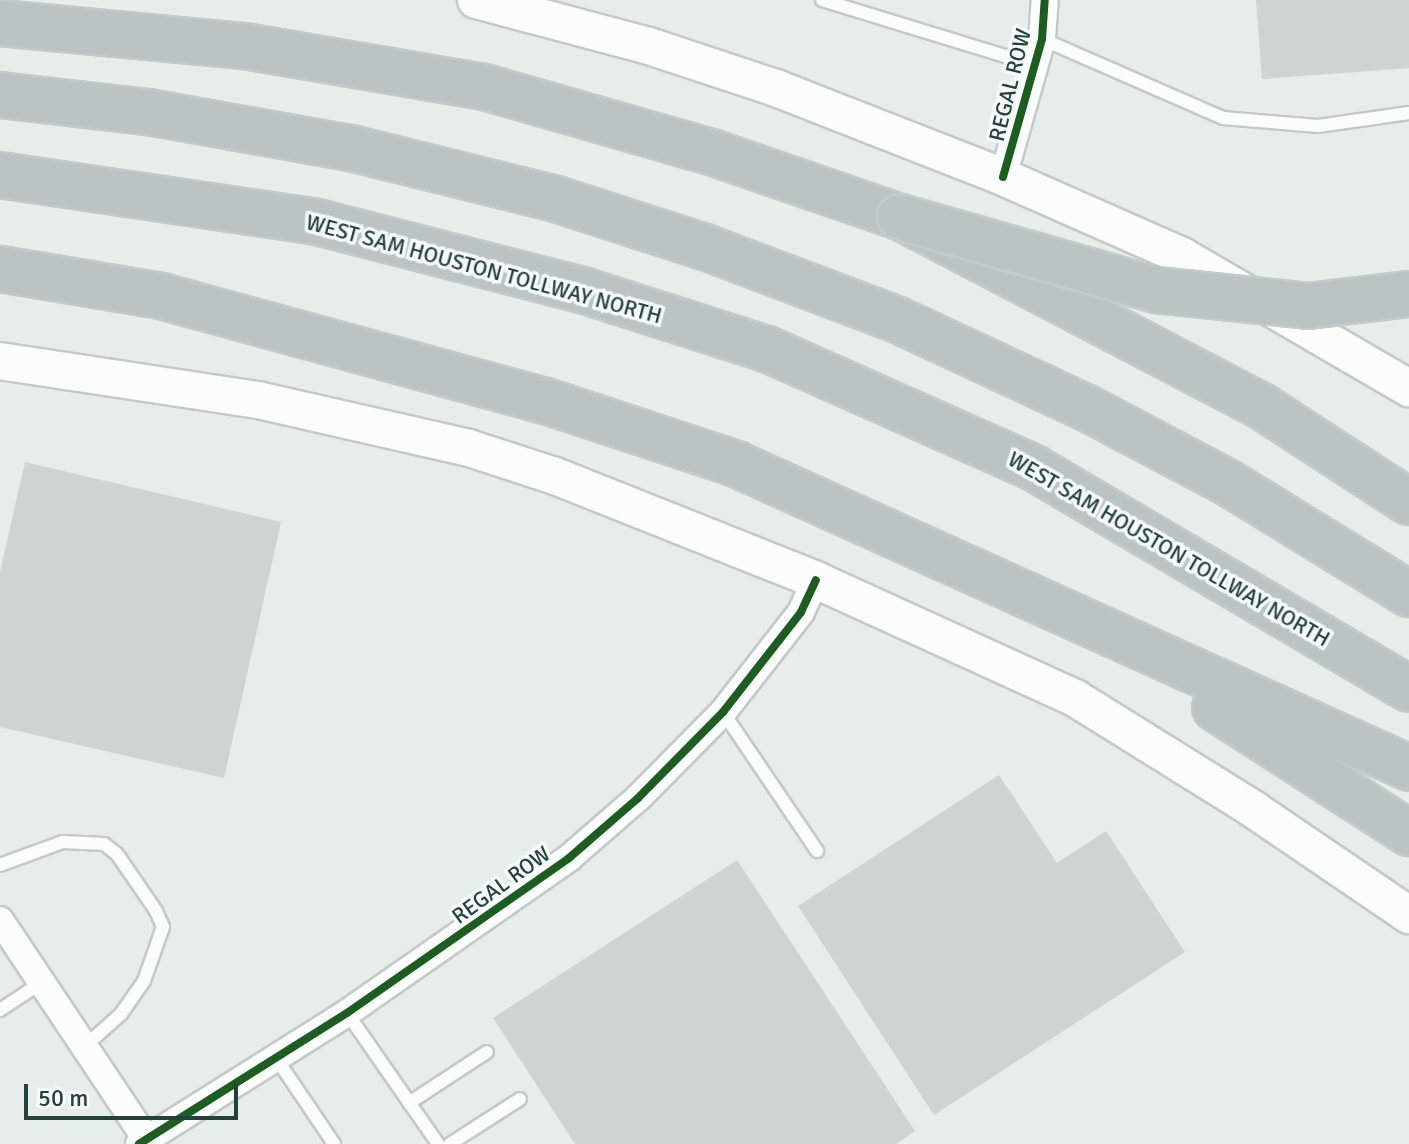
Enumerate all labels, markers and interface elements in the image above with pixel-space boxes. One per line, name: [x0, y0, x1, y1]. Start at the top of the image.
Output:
street label: REGAL ROW: [983, 26, 1037, 144]
street label: WEST SAM HOUSTON TOLLWAY NORTH: [303, 209, 665, 329]
street label: WEST SAM HOUSTON TOLLWAY NORTH: [1003, 446, 1335, 652]
street label: REGAL ROW: [447, 840, 555, 930]
scale bar: [28, 1068, 242, 1118]
text: 50 m: [38, 1083, 88, 1113]

